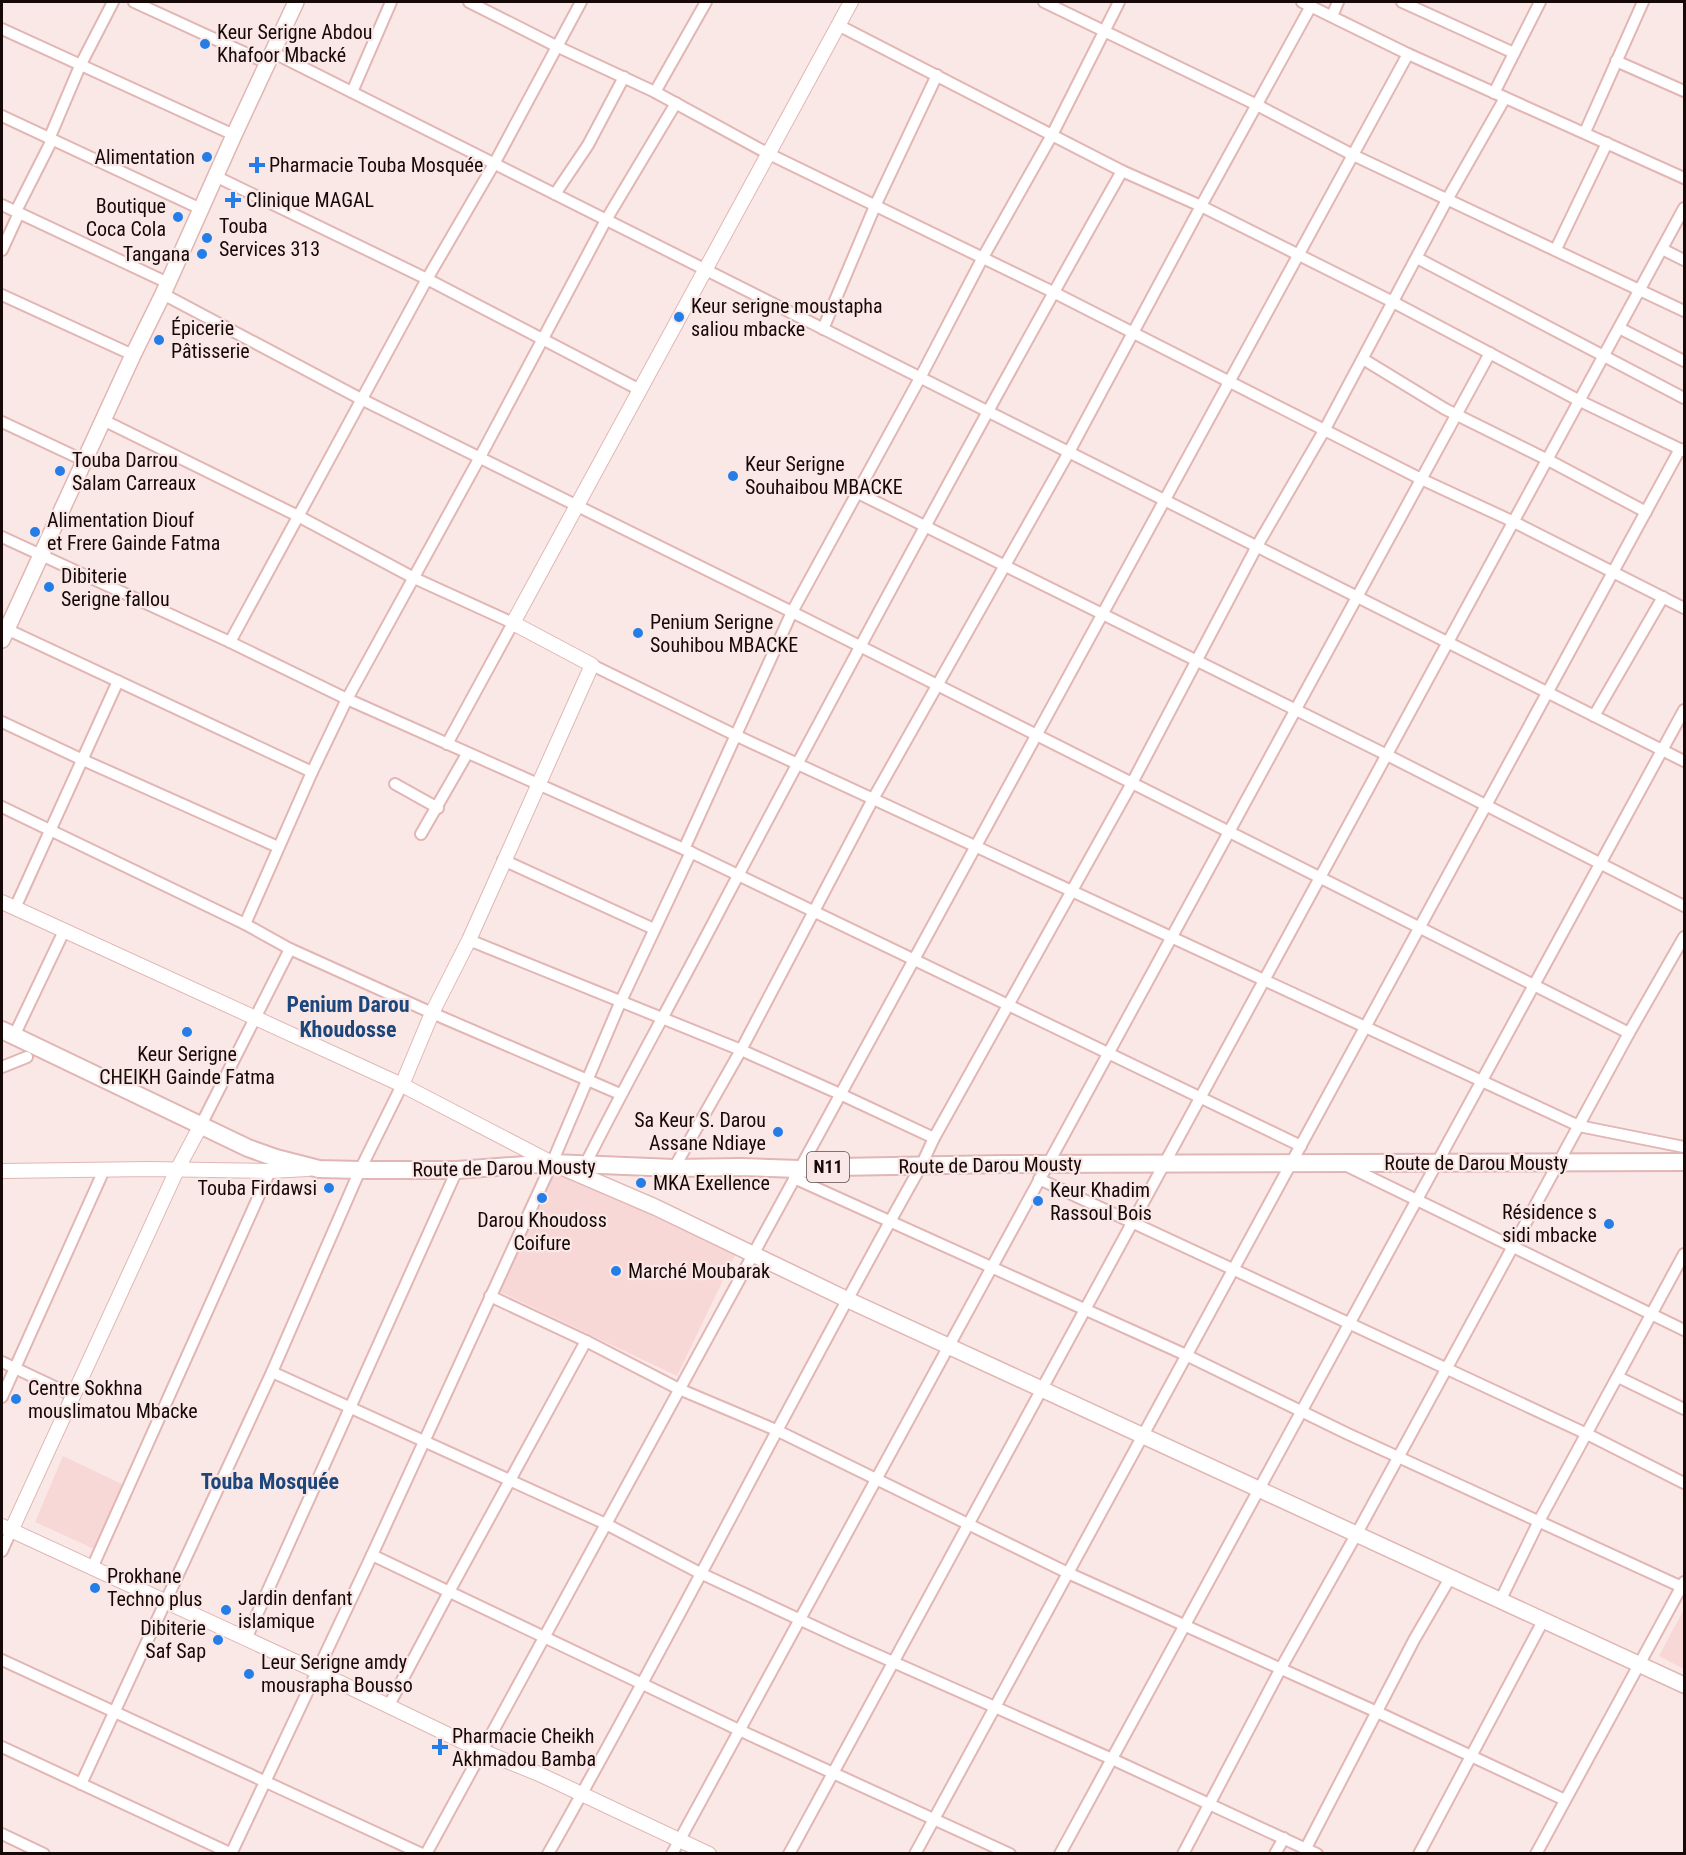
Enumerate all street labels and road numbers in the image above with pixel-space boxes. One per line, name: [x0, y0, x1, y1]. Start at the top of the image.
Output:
street label: Route de Darou Mousty: [898, 1151, 1082, 1179]
street label: Route de Darou Mousty: [1384, 1151, 1568, 1175]
road number: N11: [807, 1152, 849, 1182]
street label: Route de Darou Mousty: [412, 1154, 596, 1182]

